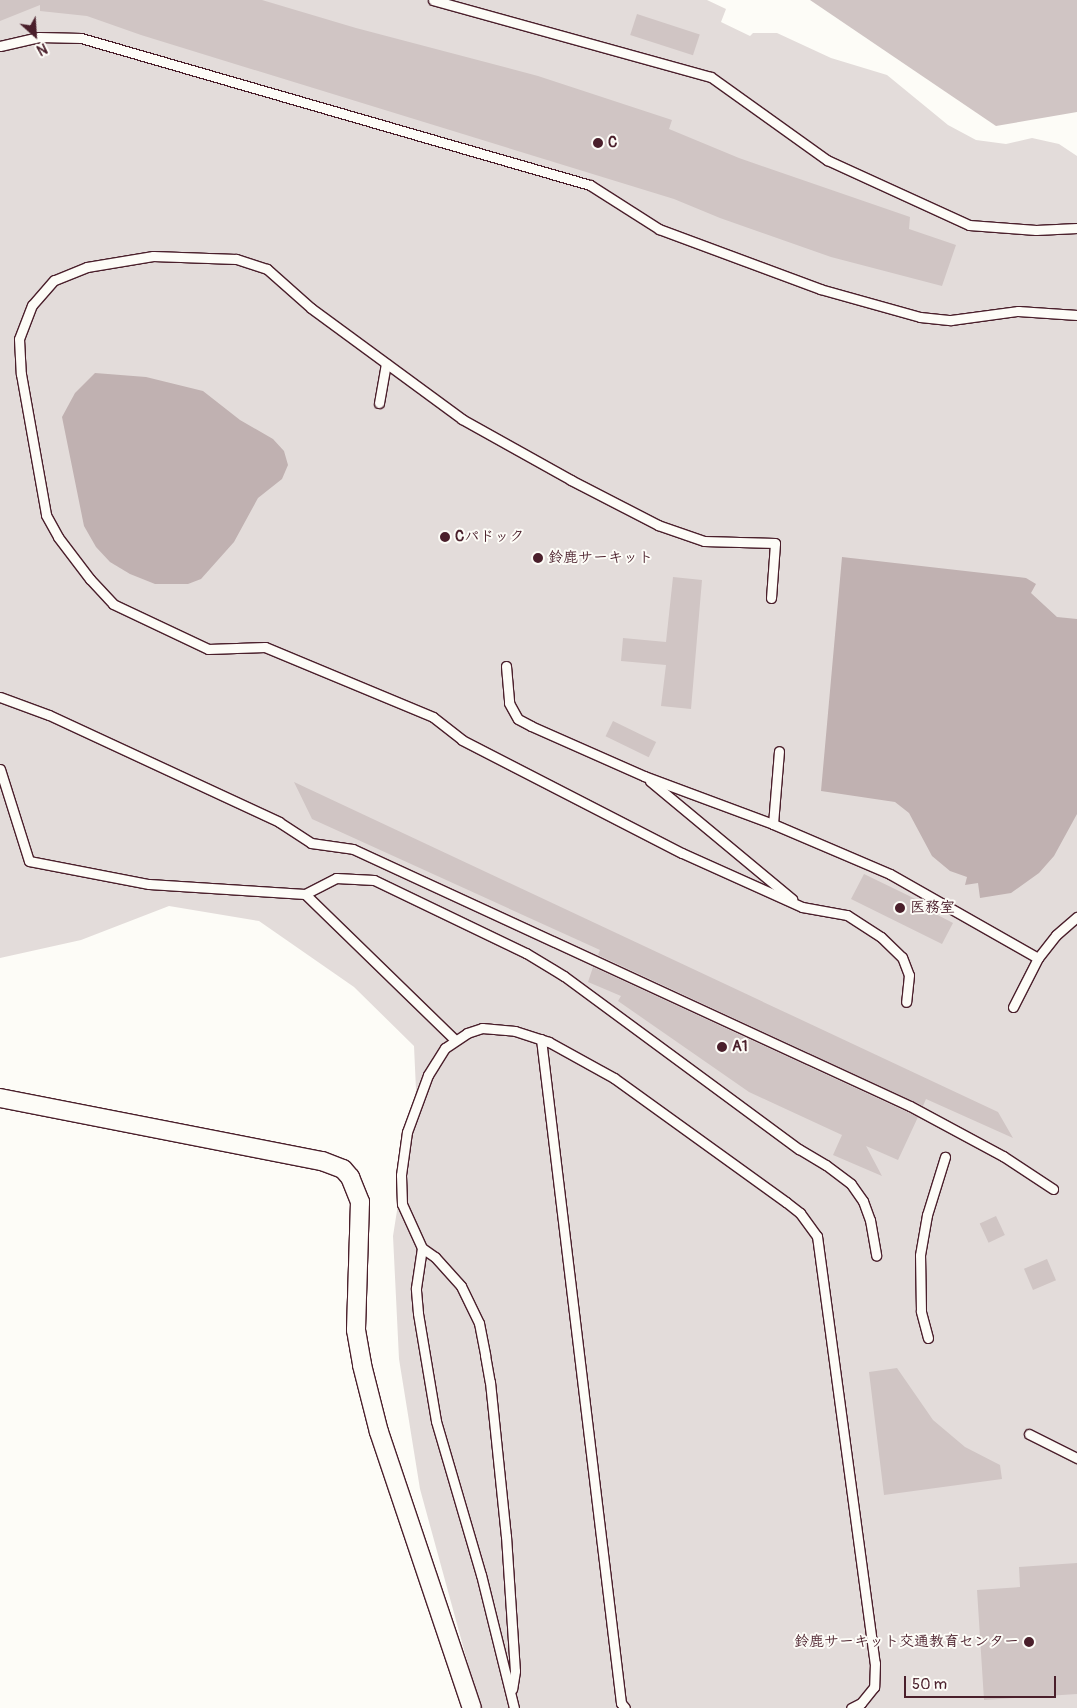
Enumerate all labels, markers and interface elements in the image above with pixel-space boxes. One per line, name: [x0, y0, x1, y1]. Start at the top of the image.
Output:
north arrow: [10, 10, 60, 60]
text: N: [34, 39, 50, 59]
place label: C: [608, 134, 617, 152]
marker: C: [592, 137, 604, 149]
place label: Cパドック: [455, 528, 524, 546]
marker: Cパドック: [439, 531, 451, 543]
place label: 鈴鹿サーキット: [548, 549, 653, 567]
marker: 鈴鹿サーキット: [532, 552, 544, 564]
place label: 医務室: [910, 899, 955, 917]
marker: 医務室: [894, 902, 906, 914]
place label: A1: [732, 1038, 748, 1056]
marker: A1: [716, 1041, 728, 1053]
place label: 鈴鹿サーキット交通教育センター: [794, 1633, 1019, 1651]
marker: 鈴鹿サーキット交通教育センター: [1023, 1636, 1035, 1648]
scale bar: [907, 1666, 1060, 1698]
text: 50 m: [912, 1675, 947, 1694]

